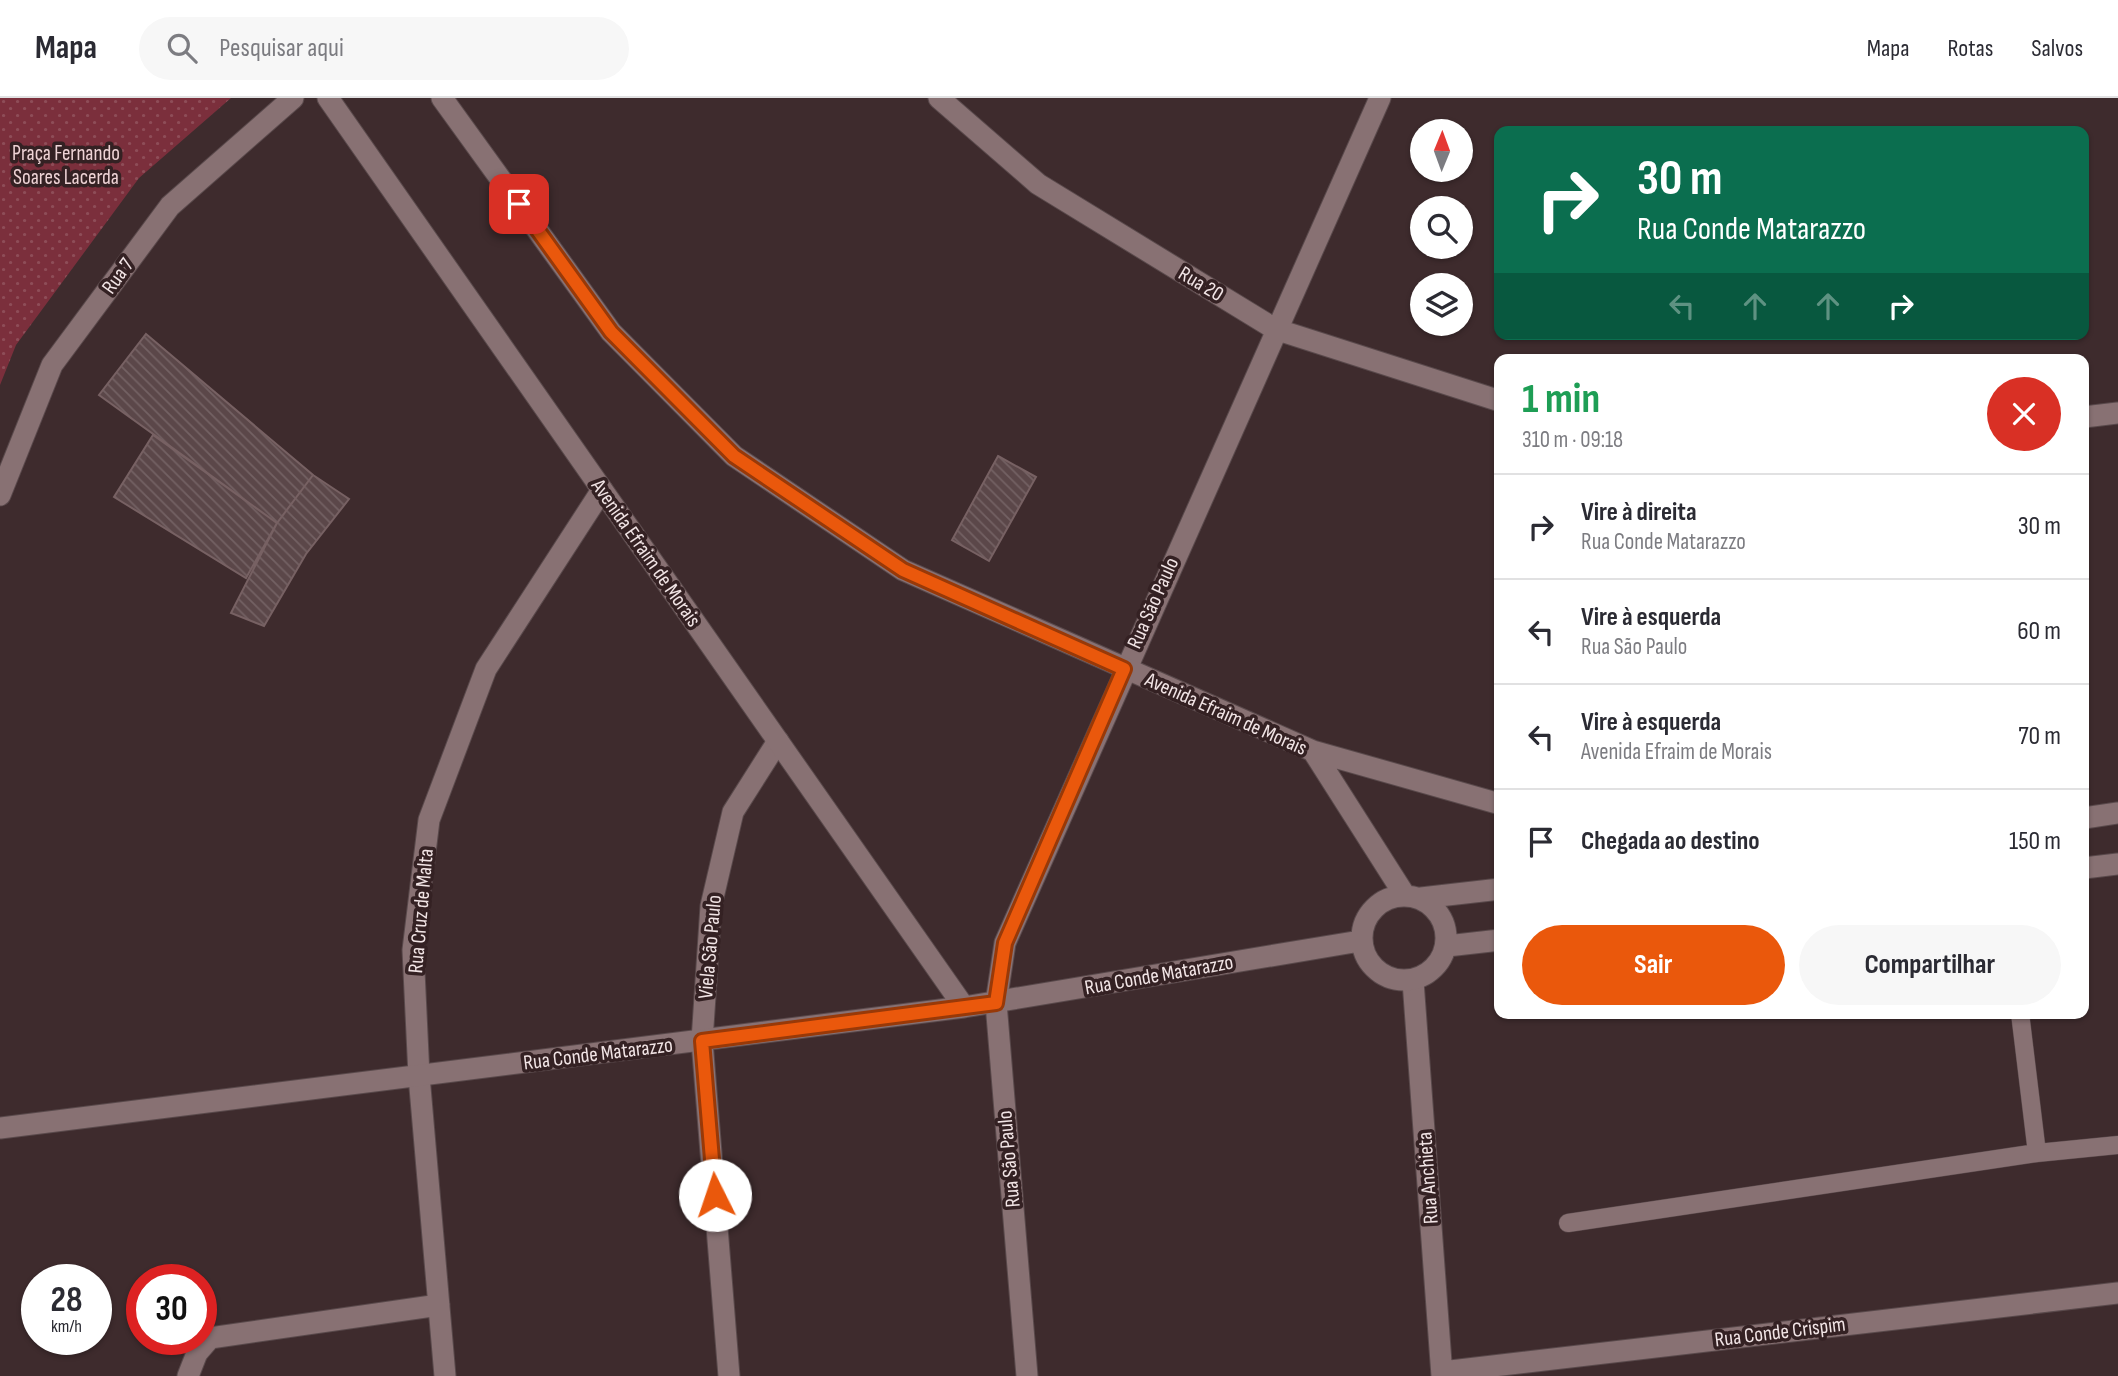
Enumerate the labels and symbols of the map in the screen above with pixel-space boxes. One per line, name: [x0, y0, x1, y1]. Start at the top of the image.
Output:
north arrow: [1410, 119, 1474, 182]
park label: Praça Fernando Soares Lacerda: [12, 141, 120, 190]
pin: [489, 174, 549, 234]
street label: Rua 7: [97, 253, 140, 299]
street label: Rua 20: [1174, 261, 1228, 307]
street label: Avenida Efraim de Morais: [585, 474, 706, 632]
street label: Rua São Paulo: [1122, 554, 1184, 652]
street label: Avenida Efraim de Morais: [1140, 667, 1311, 761]
street label: Rua Cruz de Malta: [403, 848, 439, 974]
street label: Viela São Paulo: [693, 894, 727, 1000]
street label: Rua Conde Matarazzo: [1083, 950, 1235, 1000]
street label: Rua Conde Matarazzo: [522, 1032, 674, 1076]
street label: Rua São Paulo: [992, 1110, 1026, 1208]
street label: Rua Anchieta: [1412, 1131, 1444, 1225]
position arrow: [678, 1158, 752, 1232]
speed limit sign: 30: [126, 1264, 217, 1355]
street label: Rua Conde Crispim: [1713, 1312, 1847, 1352]

